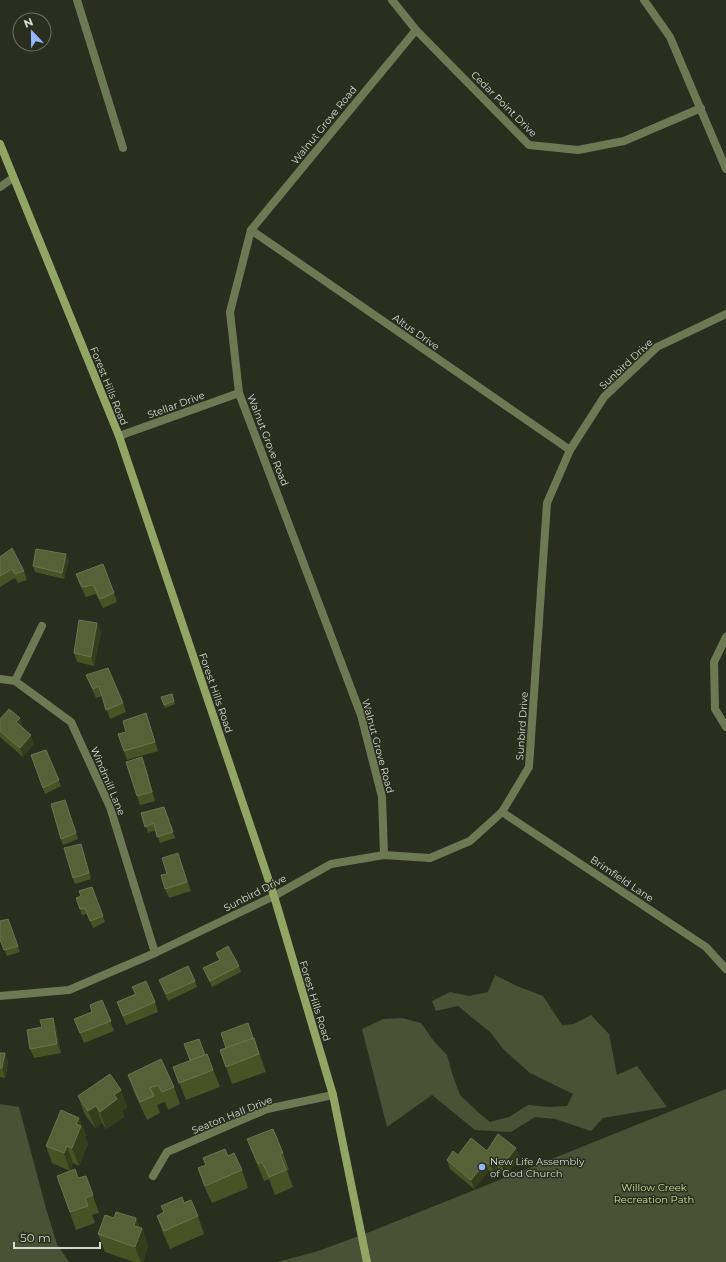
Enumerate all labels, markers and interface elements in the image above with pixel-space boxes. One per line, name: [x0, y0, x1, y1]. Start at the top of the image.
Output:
north arrow: [12, 12, 52, 52]
text: N: [22, 15, 35, 31]
street label: Cedar Point Drive: [468, 68, 540, 140]
street label: Walnut Grove Road: [288, 83, 360, 167]
street label: Altus Drive: [390, 311, 442, 353]
street label: Sunbird Drive: [596, 336, 656, 392]
street label: Forest Hills Road: [87, 345, 131, 427]
street label: Stellar Drive: [146, 389, 206, 421]
street label: Walnut Grove Road: [245, 392, 291, 488]
street label: Forest Hills Road: [196, 651, 236, 735]
street label: Sunbird Drive: [513, 691, 531, 761]
street label: Walnut Grove Road: [359, 697, 397, 795]
street label: Windmill Lane: [88, 745, 128, 817]
street label: Brimfield Lane: [588, 853, 656, 905]
street label: Sunbird Drive: [221, 872, 289, 914]
street label: Forest Hills Road: [297, 959, 333, 1043]
street label: Seaton Hall Drive: [190, 1093, 274, 1137]
place label: New Life Assembly of God Church: [490, 1155, 585, 1180]
marker: New Life Assembly of God Church: [477, 1162, 487, 1172]
park label: Willow Creek Recreation Path: [614, 1181, 694, 1206]
scale bar: [14, 1224, 100, 1250]
text: 50 m: [20, 1230, 51, 1245]

